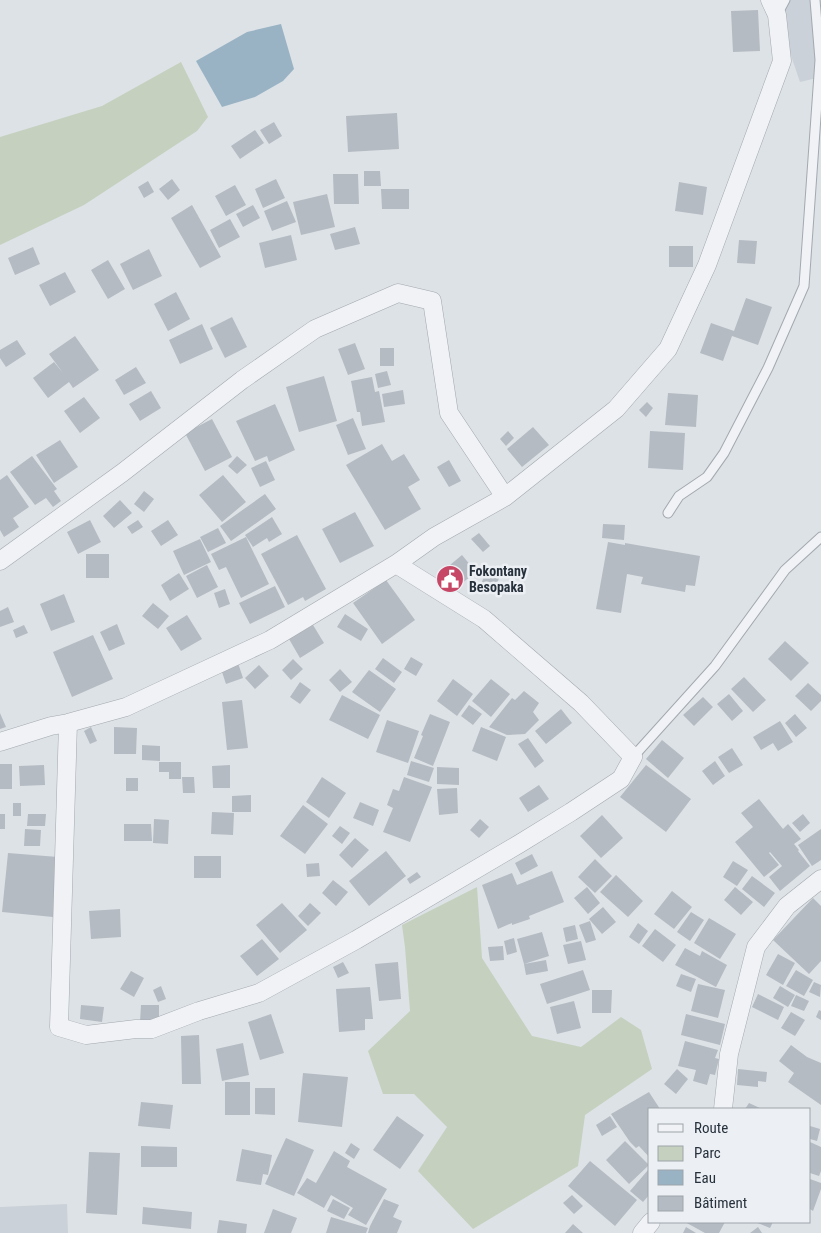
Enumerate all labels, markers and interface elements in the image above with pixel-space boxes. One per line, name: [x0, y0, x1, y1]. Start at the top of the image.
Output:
place label: Fokontany Besopaka: [469, 563, 528, 595]
public building icon: Fokontany Besopaka: [435, 564, 465, 594]
legend: [648, 1108, 811, 1223]
text: Route: [694, 1119, 728, 1137]
text: Parc: [694, 1144, 721, 1162]
text: Eau: [694, 1169, 716, 1187]
text: Bâtiment: [694, 1194, 747, 1212]

